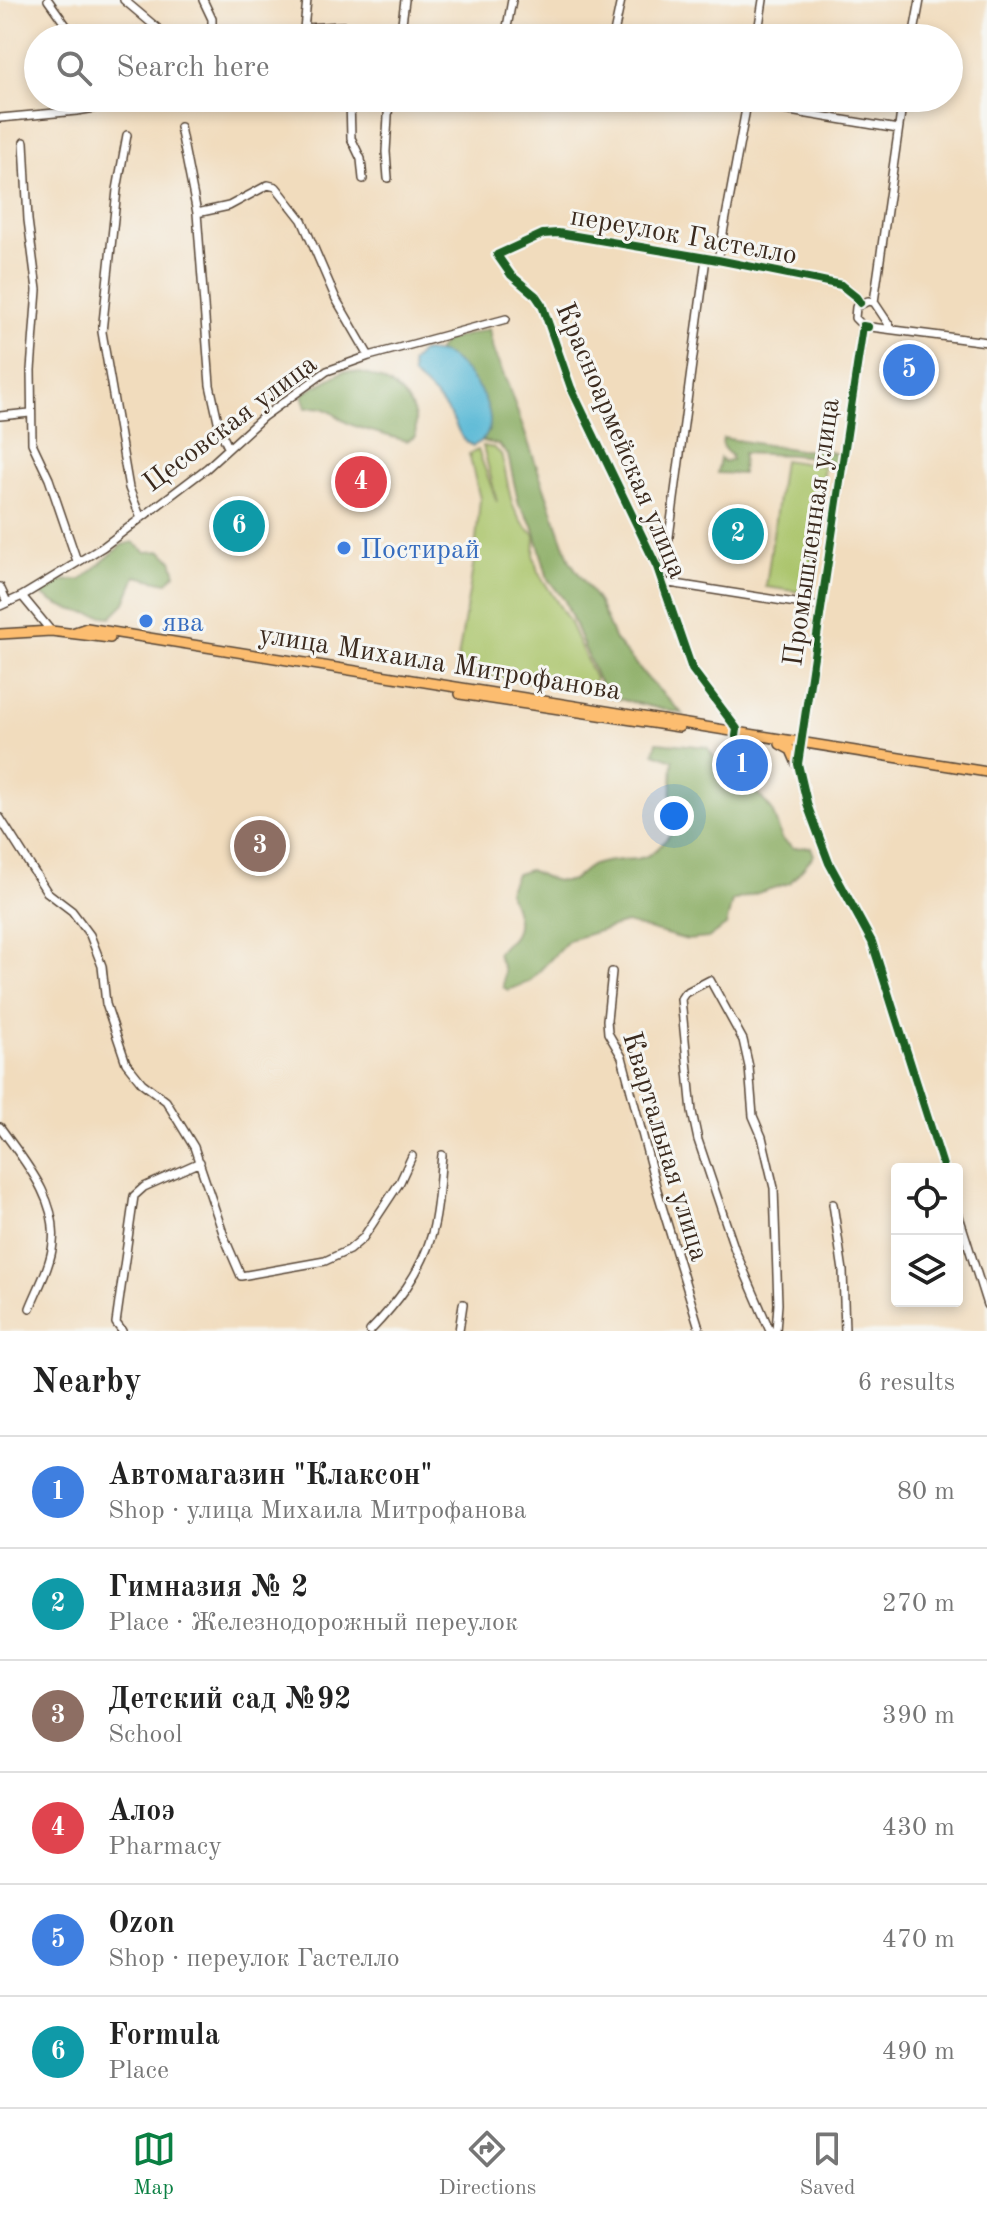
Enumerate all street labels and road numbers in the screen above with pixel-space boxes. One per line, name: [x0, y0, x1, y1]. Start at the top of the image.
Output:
street label: переулок Гастелло: [568, 203, 799, 271]
street label: Красноармейская улица: [549, 299, 691, 583]
street label: Цесовская улица: [139, 350, 323, 498]
street label: Промышленная улица: [780, 396, 846, 668]
street label: улица Михаила Митрофанова: [256, 621, 623, 706]
street label: Квартальная улица: [616, 1029, 712, 1265]

